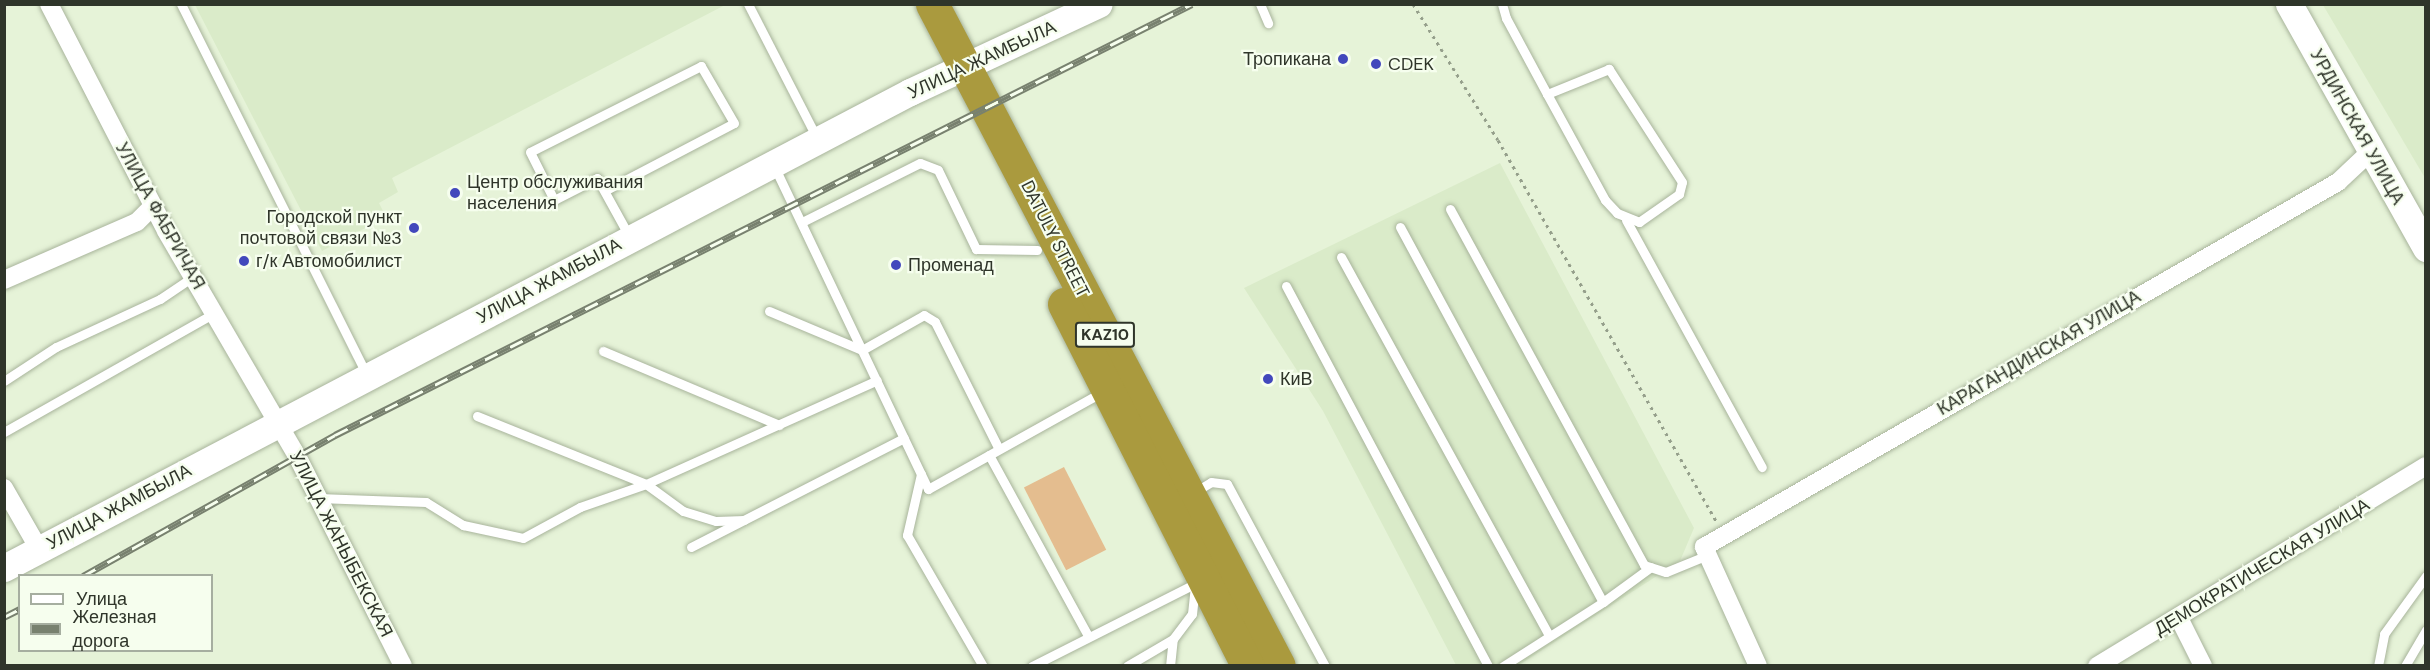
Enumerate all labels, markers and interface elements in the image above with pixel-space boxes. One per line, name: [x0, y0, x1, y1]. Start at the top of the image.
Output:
street label: УЛИЦА ЖАМБЫЛА: [905, 16, 1059, 104]
street label: УРДИНСКАЯ УЛИЦА: [2305, 45, 2409, 209]
place label: Тропикана: [1243, 48, 1331, 70]
marker: Тропикана: [1336, 52, 1350, 66]
place label: CDEK: [1388, 53, 1434, 75]
marker: CDEK: [1369, 57, 1383, 71]
street label: УЛИЦА ФАБРИЧАЯ: [111, 139, 209, 293]
place label: Центр обслуживания наcеления: [467, 172, 643, 214]
street label: DATULY STREET: [1016, 177, 1094, 301]
marker: Центр обслуживания наcеления: [448, 186, 462, 200]
place label: Городской пункт почтовой связи №3: [240, 207, 402, 250]
marker: Городской пункт почтовой связи №3: [407, 221, 421, 235]
street label: УЛИЦА ЖАМБЫЛА: [473, 234, 625, 328]
place label: г/к Автомобилист: [256, 250, 402, 272]
marker: г/к Автомобилист: [237, 254, 251, 268]
place label: Променад: [908, 254, 994, 276]
marker: Променад: [889, 258, 903, 272]
street label: КАРАГАНДИНСКАЯ УЛИЦА: [1934, 286, 2144, 420]
road number: KAZ10: [1074, 322, 1136, 348]
place label: КиВ: [1280, 368, 1313, 390]
marker: КиВ: [1261, 372, 1275, 386]
street label: УЛИЦА ЖАНЫБЕКСКАЯ: [285, 447, 397, 641]
street label: УЛИЦА ЖАМБЫЛА: [43, 460, 195, 554]
street label: ДЕМОКРАТИЧЕСКАЯ УЛИЦА: [2150, 494, 2374, 640]
legend: [18, 574, 213, 652]
text: Улица: [76, 587, 127, 611]
text: Железная дорога: [73, 605, 156, 653]

